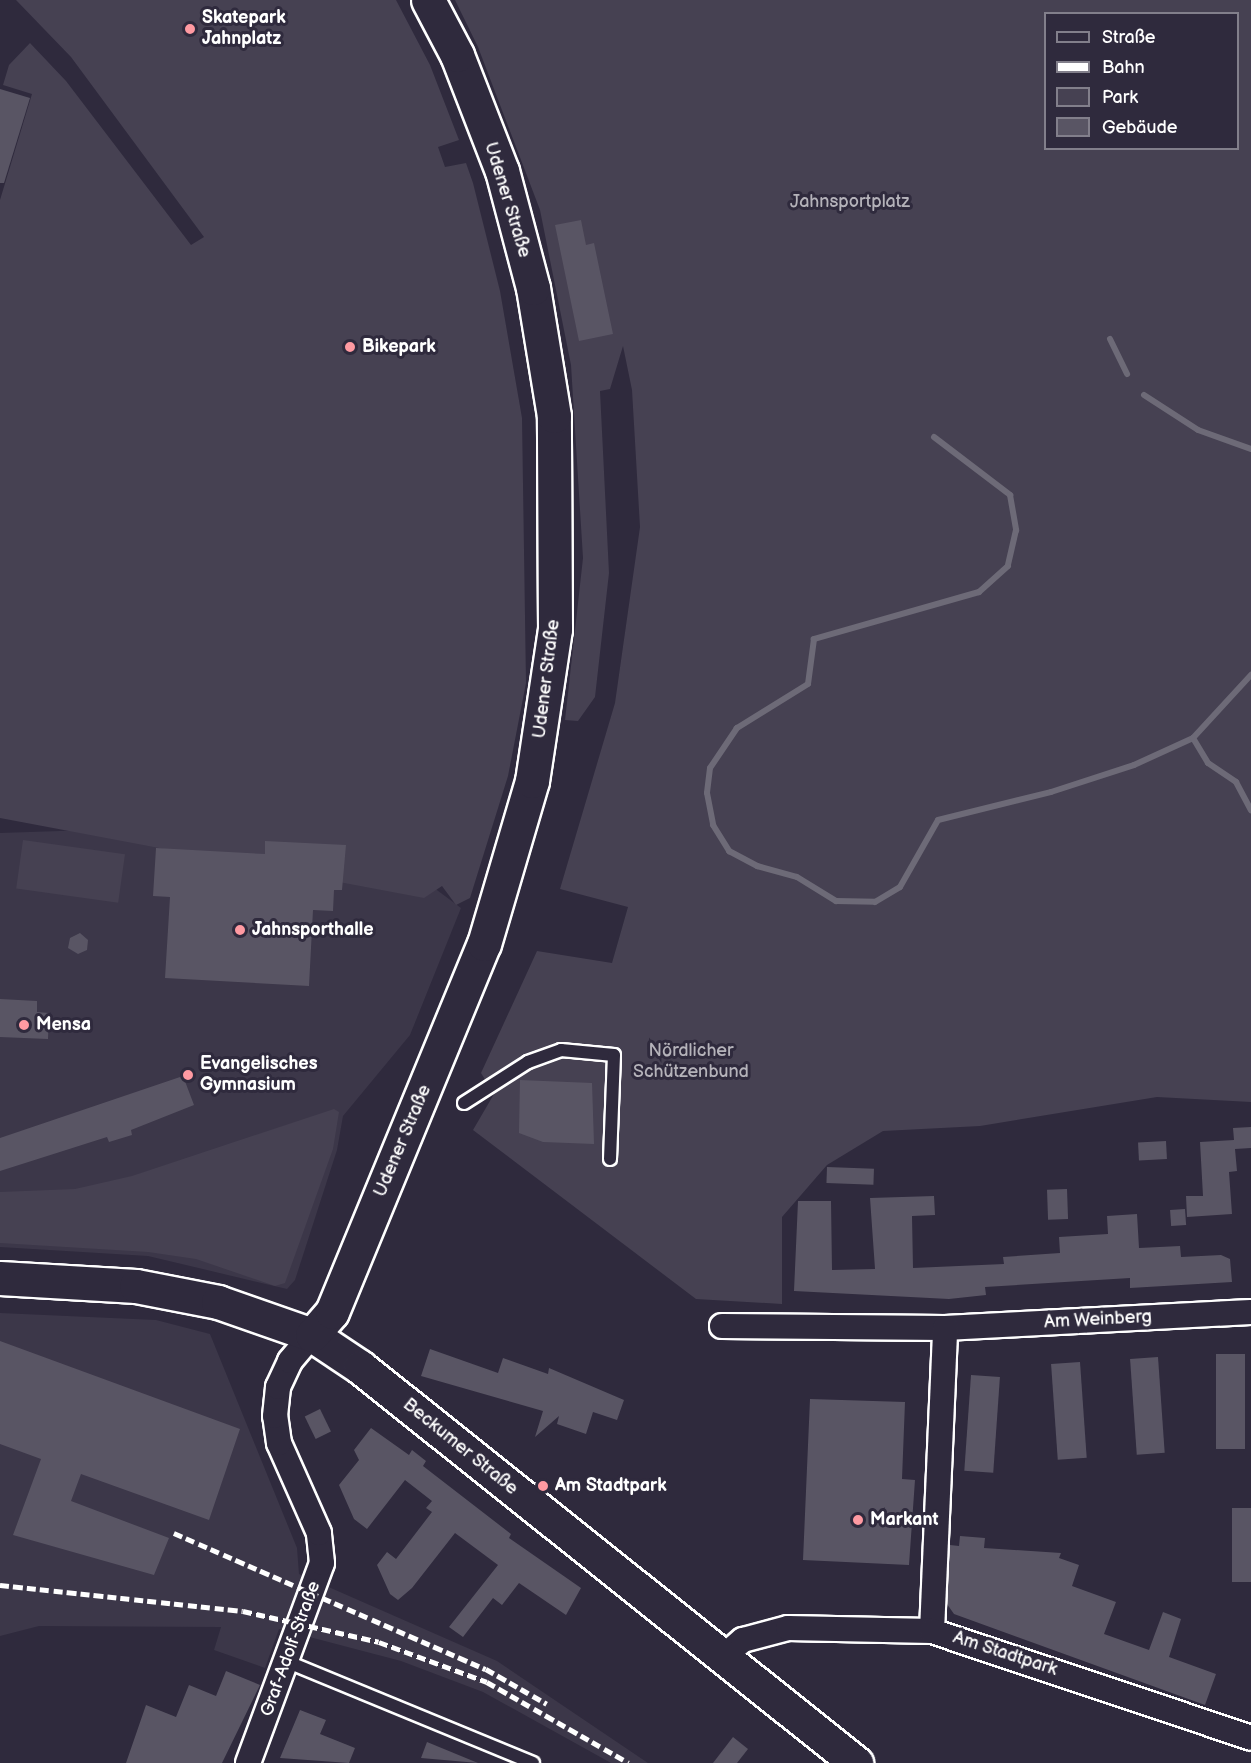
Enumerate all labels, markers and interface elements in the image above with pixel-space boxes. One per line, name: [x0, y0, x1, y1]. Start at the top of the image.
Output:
place label: Skatepark Jahnplatz: [202, 8, 286, 50]
legend: [1044, 12, 1239, 150]
marker: Skatepark Jahnplatz: [183, 22, 197, 36]
text: Straße: [1102, 27, 1155, 48]
text: Bahn: [1102, 57, 1145, 78]
text: Park: [1102, 87, 1138, 108]
text: Gebäude: [1102, 117, 1178, 138]
street label: Udener Straße: [479, 140, 535, 260]
park label: Jahnsportplatz: [790, 191, 910, 213]
place label: Bikepark: [362, 336, 436, 358]
marker: Bikepark: [343, 340, 357, 354]
street label: Udener Straße: [529, 618, 565, 740]
place label: Jahnsporthalle: [252, 919, 374, 941]
marker: Jahnsporthalle: [233, 923, 247, 937]
place label: Mensa: [36, 1014, 91, 1036]
marker: Mensa: [17, 1018, 31, 1032]
park label: Nördlicher Schützenbund: [633, 1041, 749, 1084]
place label: Evangelisches Gymnasium: [200, 1054, 318, 1096]
marker: Evangelisches Gymnasium: [181, 1068, 195, 1082]
street label: Udener Straße: [370, 1082, 436, 1200]
street label: Am Weinberg: [1043, 1306, 1153, 1334]
street label: Beckumer Straße: [398, 1394, 522, 1500]
place label: Am Stadtpark: [555, 1475, 667, 1497]
marker: Am Stadtpark: [536, 1479, 550, 1493]
place label: Markant: [870, 1509, 938, 1531]
marker: Markant: [851, 1513, 865, 1527]
street label: Graf-Adolf-Straße: [256, 1578, 326, 1720]
street label: Am Stadtpark: [950, 1627, 1060, 1681]

